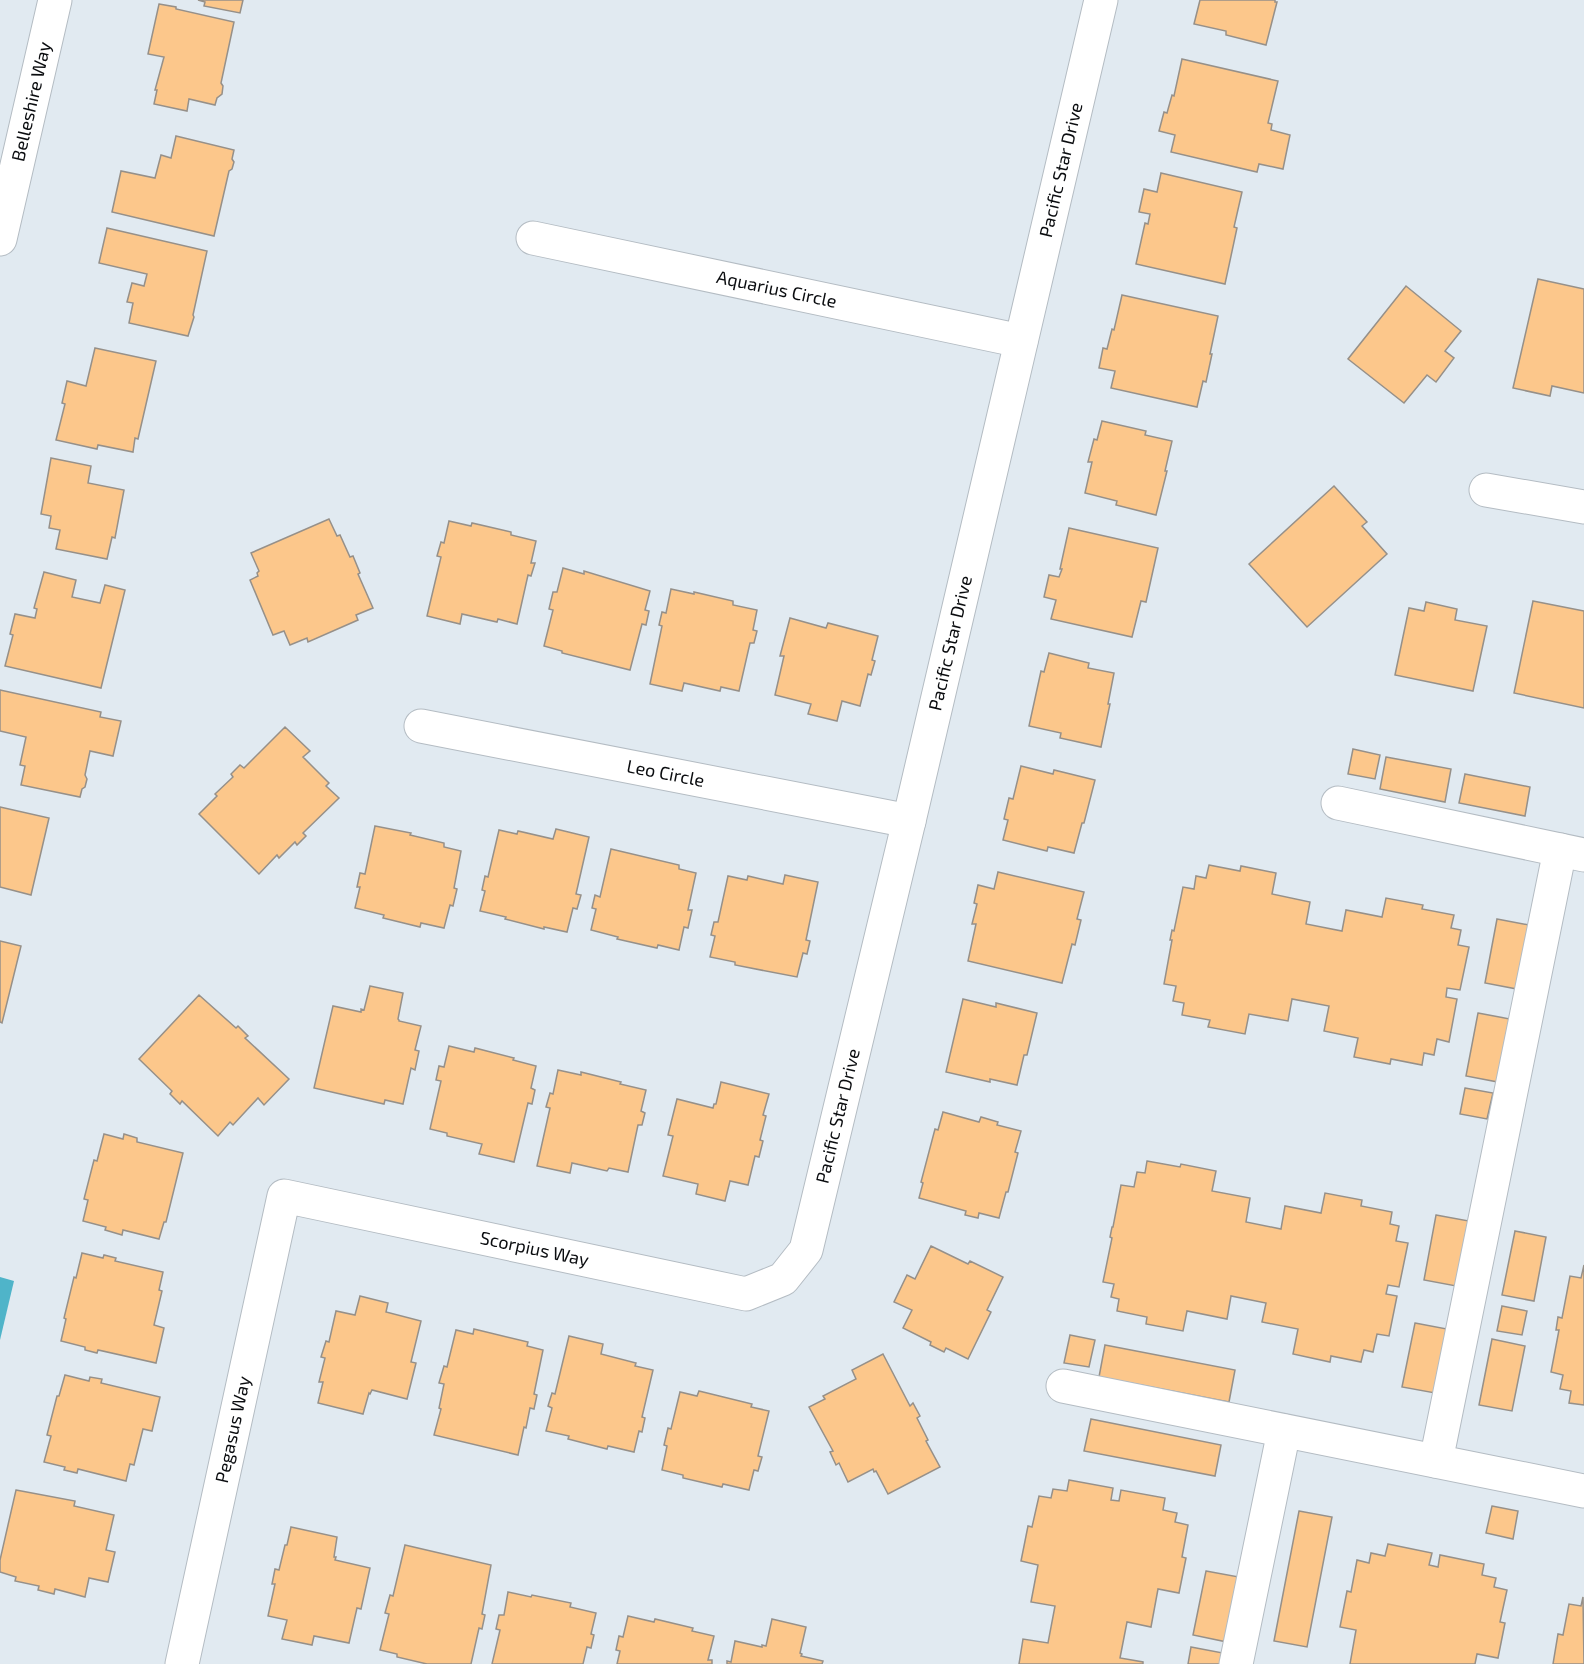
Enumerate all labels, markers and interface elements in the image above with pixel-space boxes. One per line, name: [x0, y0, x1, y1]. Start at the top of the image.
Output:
street label: Belleshire Way: [6, 39, 55, 163]
street label: Pacific Star Drive: [1034, 100, 1087, 239]
street label: Aquarius Circle: [715, 265, 839, 312]
street label: Pacific Star Drive: [923, 573, 976, 713]
street label: Leo Circle: [625, 754, 706, 791]
street label: Pacific Star Drive: [810, 1046, 864, 1185]
street label: Scorpius Way: [478, 1226, 592, 1270]
street label: Pegasus Way: [210, 1373, 255, 1485]

